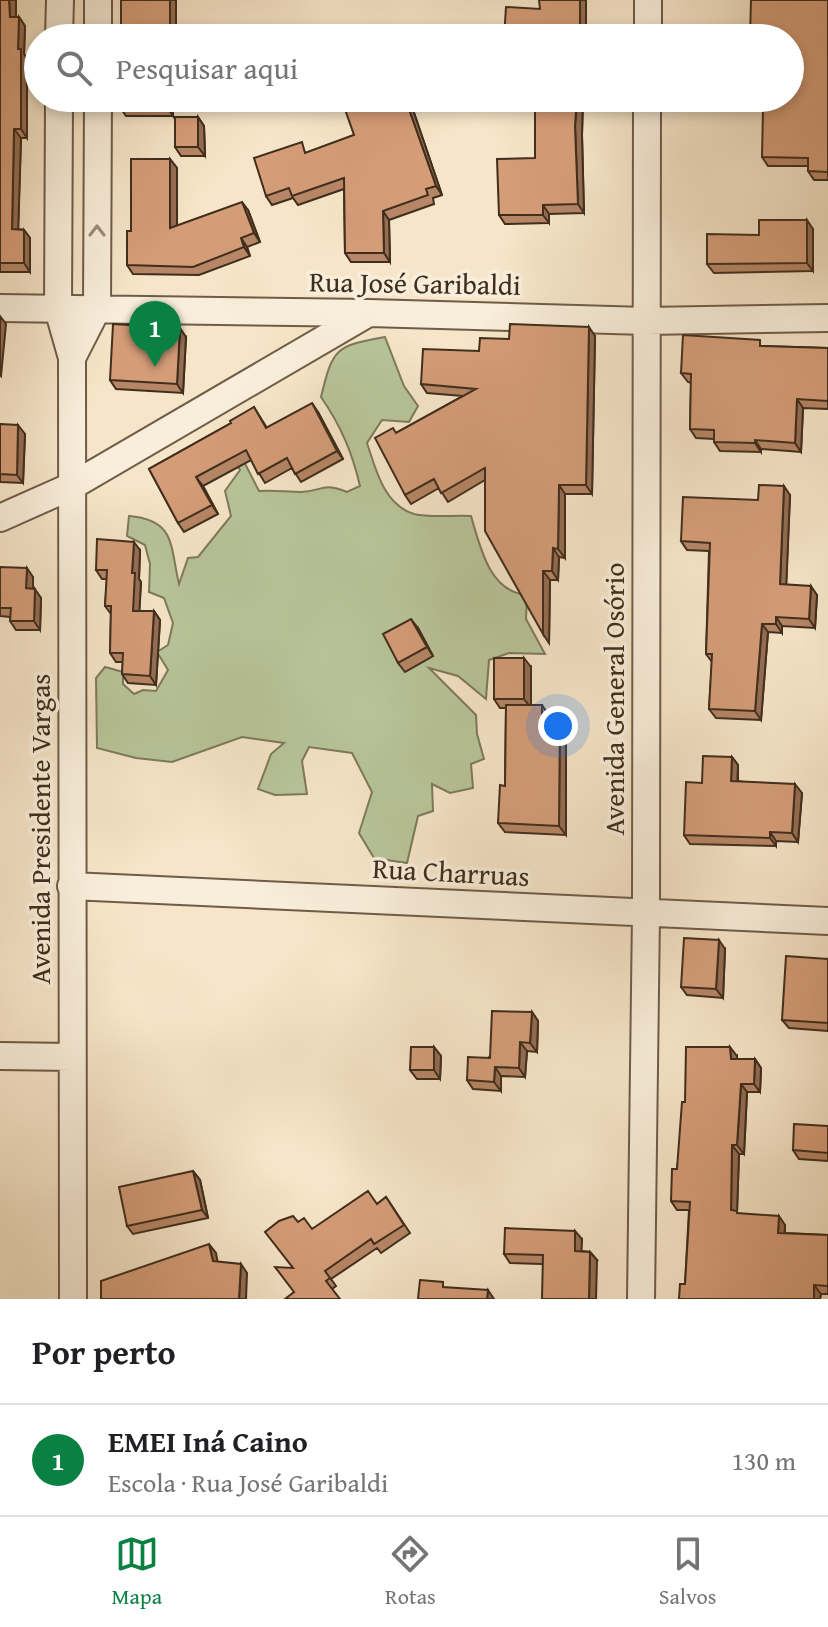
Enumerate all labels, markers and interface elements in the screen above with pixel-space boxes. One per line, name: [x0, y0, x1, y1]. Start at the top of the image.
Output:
search box: [24, 24, 804, 112]
icon: search: [52, 46, 96, 90]
text: Pesquisar aqui: [116, 46, 298, 90]
one-way arrow: [88, 224, 106, 237]
street label: Rua José Garibaldi: [309, 260, 521, 305]
pin: 1: [129, 301, 181, 367]
street label: Avenida General Osório: [593, 562, 634, 836]
street label: Avenida Presidente Vargas: [19, 674, 60, 984]
your location: [538, 706, 578, 746]
street label: Rua Charruas: [371, 847, 531, 896]
text: Por perto: [32, 1327, 176, 1376]
text: EMEI Iná Caino: [108, 1419, 308, 1463]
text: 1: [51, 1441, 65, 1480]
text: 130 m: [731, 1441, 796, 1480]
text: Escola · Rua José Garibaldi: [108, 1463, 388, 1502]
tab: Mapa: [111, 1532, 162, 1612]
tab: Rotas: [385, 1532, 436, 1612]
tab: Salvos: [659, 1532, 717, 1612]

